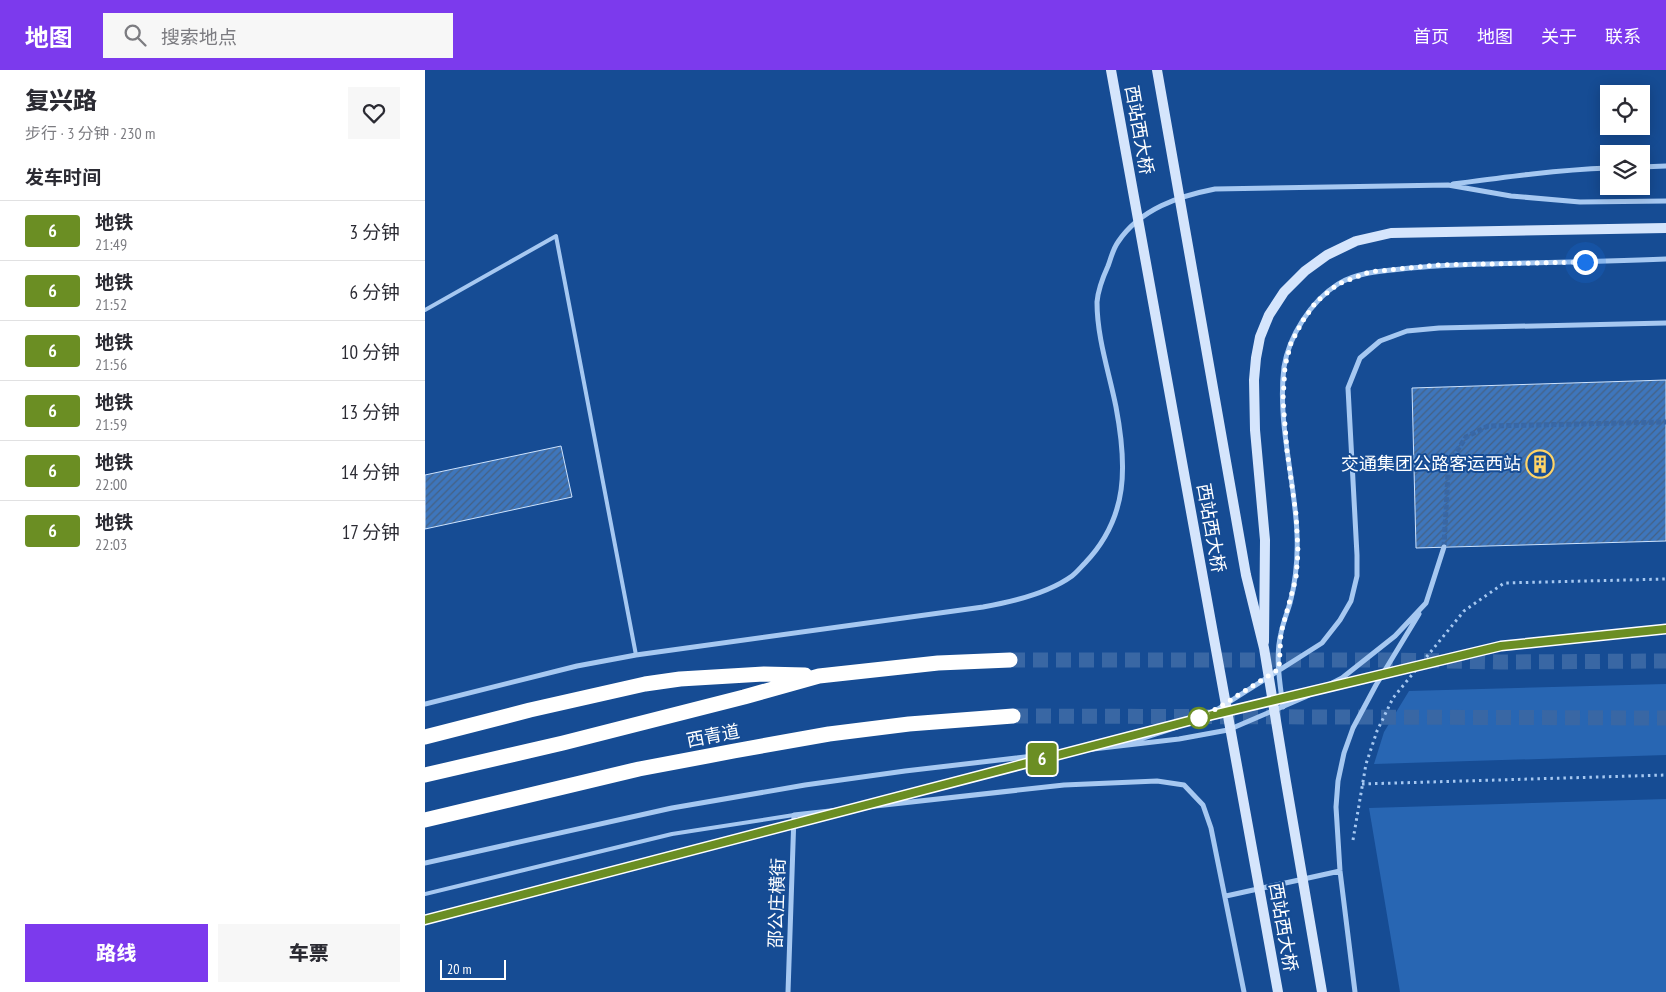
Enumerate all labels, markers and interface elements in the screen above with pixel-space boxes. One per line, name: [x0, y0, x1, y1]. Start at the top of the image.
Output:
search box: [103, 13, 453, 58]
icon: search: [121, 21, 149, 49]
text: 地图: [25, 22, 73, 53]
text: 搜索地点: [161, 25, 237, 49]
text: 首页: [1413, 25, 1449, 48]
text: 地图: [1477, 25, 1513, 48]
text: 关于: [1541, 25, 1577, 48]
text: 联系: [1605, 25, 1641, 48]
street label: 西站西大桥: [1120, 84, 1159, 176]
text: 复兴路: [25, 85, 97, 116]
map controls: [1600, 85, 1650, 195]
button: locate: [1600, 85, 1650, 135]
button: heart: [348, 87, 400, 139]
text: 步行 · 3 分钟 · 230 m: [25, 123, 155, 143]
button: layers: [1600, 145, 1650, 195]
text: 发车时间: [25, 165, 101, 189]
text: 地铁: [95, 210, 133, 234]
text: 6: [48, 219, 57, 242]
text: 3 分钟: [349, 220, 400, 244]
text: 21:49: [95, 234, 127, 254]
your location: [1573, 250, 1598, 275]
text: 地铁: [95, 270, 133, 294]
text: 6: [48, 279, 57, 302]
text: 6 分钟: [349, 280, 400, 304]
text: 21:52: [95, 294, 127, 314]
text: 地铁: [95, 330, 133, 354]
text: 6: [48, 339, 57, 362]
text: 10 分钟: [341, 340, 400, 364]
text: 21:56: [95, 354, 127, 374]
text: 地铁: [95, 390, 133, 414]
text: 6: [48, 399, 57, 422]
text: 13 分钟: [341, 400, 400, 424]
text: 21:59: [95, 414, 127, 434]
building icon: 交通集团公路客运西站: [1525, 449, 1555, 479]
text: 地铁: [95, 450, 133, 474]
place label: 交通集团公路客运西站: [1341, 452, 1521, 475]
text: 6: [48, 459, 57, 482]
text: 14 分钟: [341, 460, 400, 484]
text: 22:00: [95, 474, 127, 494]
street label: 西站西大桥: [1192, 482, 1231, 574]
text: 地铁: [95, 510, 133, 534]
text: 6: [48, 519, 57, 542]
text: 17 分钟: [342, 520, 400, 544]
text: 22:03: [95, 534, 127, 554]
unlabelled marker: [1188, 707, 1210, 729]
street label: 西青道: [684, 719, 742, 752]
line badge: 6: [1026, 743, 1058, 775]
text: 6: [1038, 747, 1046, 770]
street label: 邵公庄横街: [763, 858, 790, 948]
street label: 西站西大桥: [1264, 881, 1303, 973]
button: 路线: [25, 924, 208, 982]
button: 车票: [218, 924, 400, 982]
scale bar: [440, 957, 506, 980]
text: 20 m: [447, 960, 472, 978]

